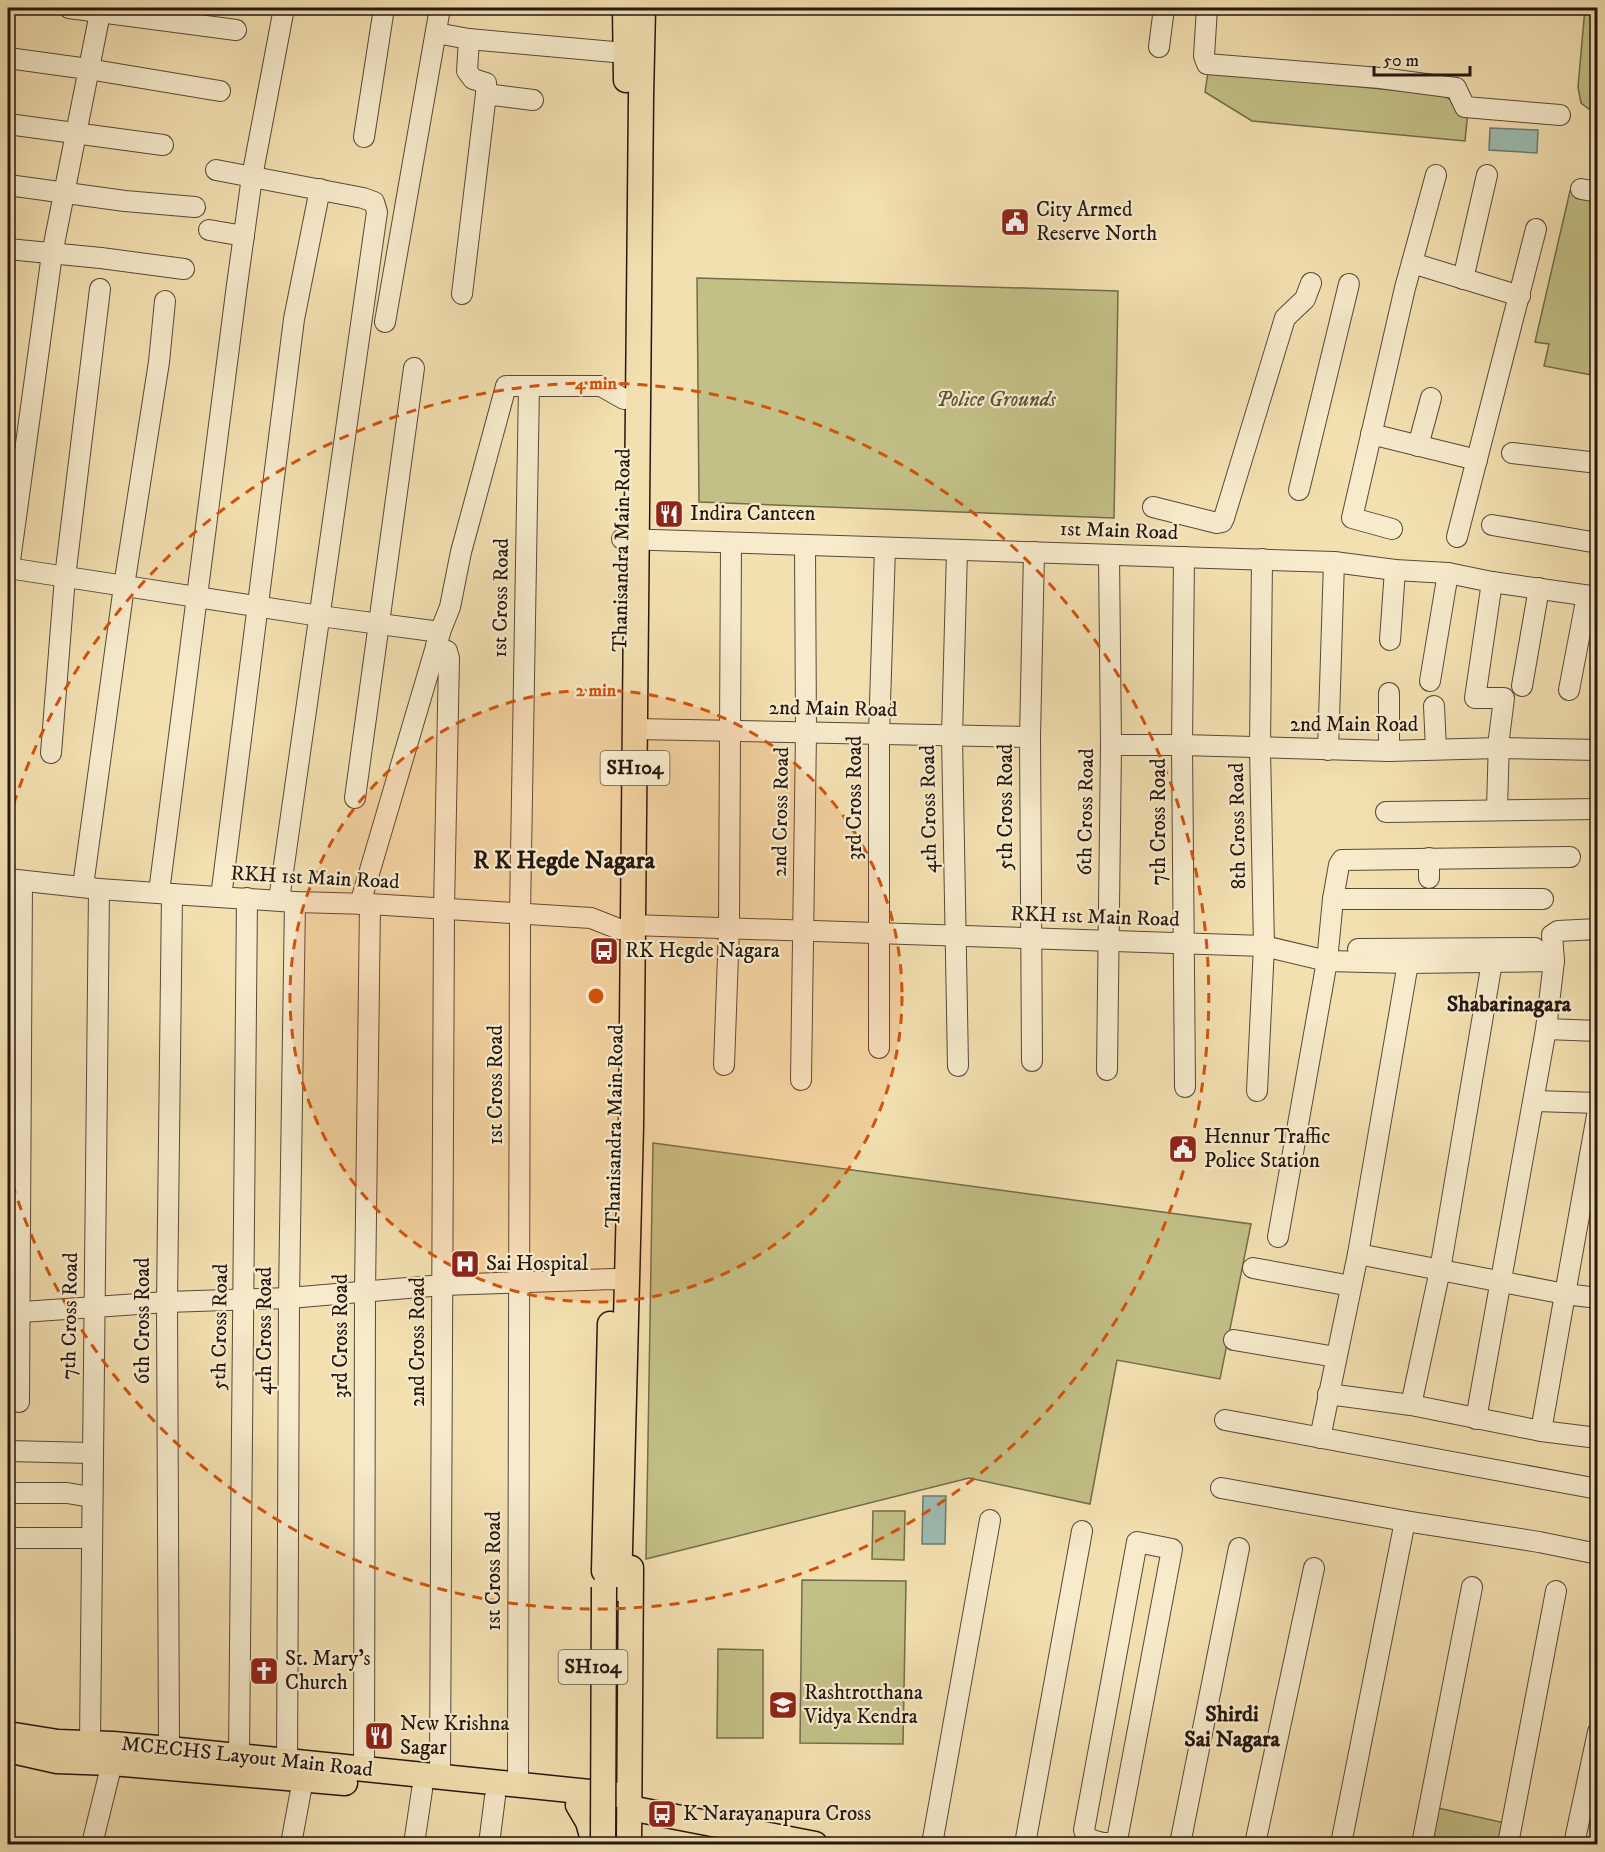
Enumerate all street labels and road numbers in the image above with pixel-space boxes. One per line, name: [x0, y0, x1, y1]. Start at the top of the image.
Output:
street label: Thanisandra Main Road: [607, 448, 637, 652]
street label: 1st Main Road: [1059, 516, 1179, 546]
street label: 1st Cross Road: [487, 537, 515, 658]
street label: 2nd Main Road: [768, 695, 898, 723]
street label: 2nd Main Road: [1290, 712, 1419, 738]
street label: 3rd Cross Road: [842, 735, 868, 860]
street label: 5th Cross Road: [993, 743, 1019, 870]
street label: 4th Cross Road: [915, 744, 943, 873]
street label: 2nd Cross Road: [767, 746, 795, 877]
street label: 6th Cross Road: [1072, 748, 1100, 876]
road number: SH104: [600, 751, 670, 785]
street label: 7th Cross Road: [1146, 758, 1172, 886]
street label: 8th Cross Road: [1224, 762, 1252, 890]
street label: RKH 1st Main Road: [230, 861, 401, 895]
street label: RKH 1st Main Road: [1010, 901, 1181, 933]
street label: Thanisandra Main Road: [600, 1024, 630, 1228]
street label: 1st Cross Road: [483, 1025, 509, 1145]
street label: 7th Cross Road: [56, 1252, 84, 1380]
street label: 6th Cross Road: [130, 1257, 156, 1385]
street label: 5th Cross Road: [206, 1263, 234, 1391]
street label: 4th Cross Road: [252, 1266, 278, 1395]
street label: 3rd Cross Road: [328, 1273, 354, 1398]
street label: 2nd Cross Road: [405, 1276, 431, 1407]
street label: 1st Cross Road: [481, 1511, 507, 1631]
road number: SH104: [558, 1650, 628, 1684]
street label: MCECHS Layout Main Road: [120, 1731, 375, 1783]

